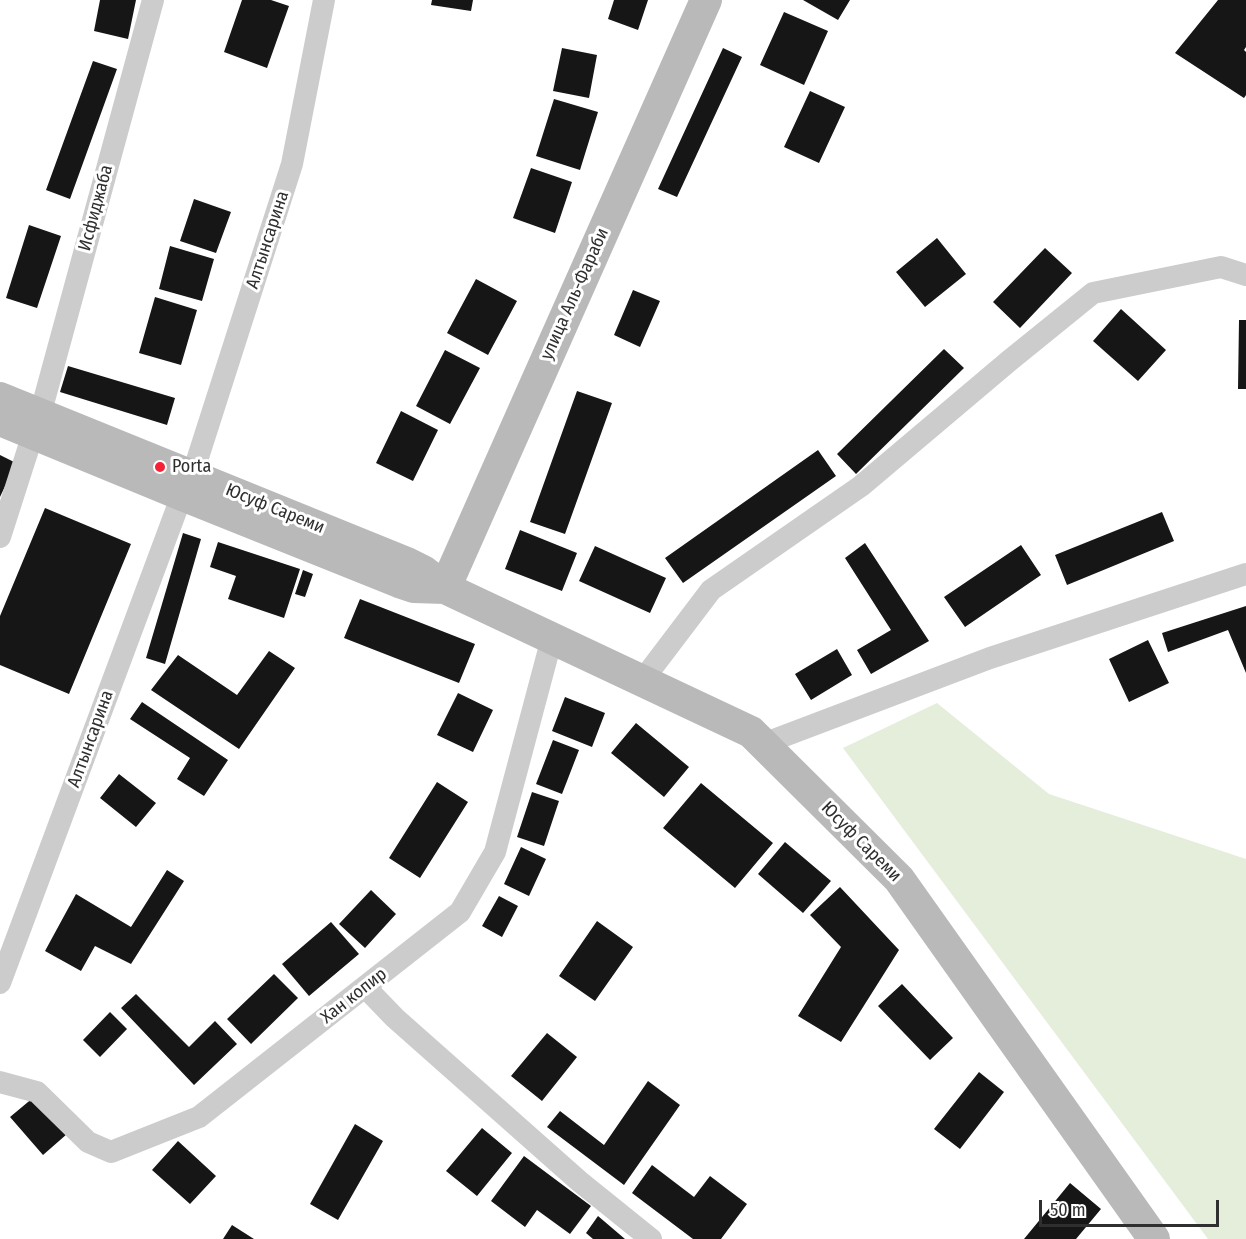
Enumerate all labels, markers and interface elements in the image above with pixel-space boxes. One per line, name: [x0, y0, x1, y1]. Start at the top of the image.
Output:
street label: Исфиджаба: [74, 163, 118, 253]
street label: Алтынсарина: [242, 188, 294, 292]
street label: улица Аль-Фараби: [536, 225, 614, 363]
place label: Porta: [172, 456, 211, 478]
marker: Porta: [153, 460, 167, 474]
street label: Юсуф Сареми: [222, 479, 328, 539]
street label: Алтынсарина: [63, 688, 119, 790]
street label: Юсуф Сареми: [816, 797, 906, 887]
street label: Хан копир: [317, 964, 391, 1028]
scale bar: [1042, 1188, 1222, 1226]
text: 50 m: [1050, 1199, 1086, 1221]

